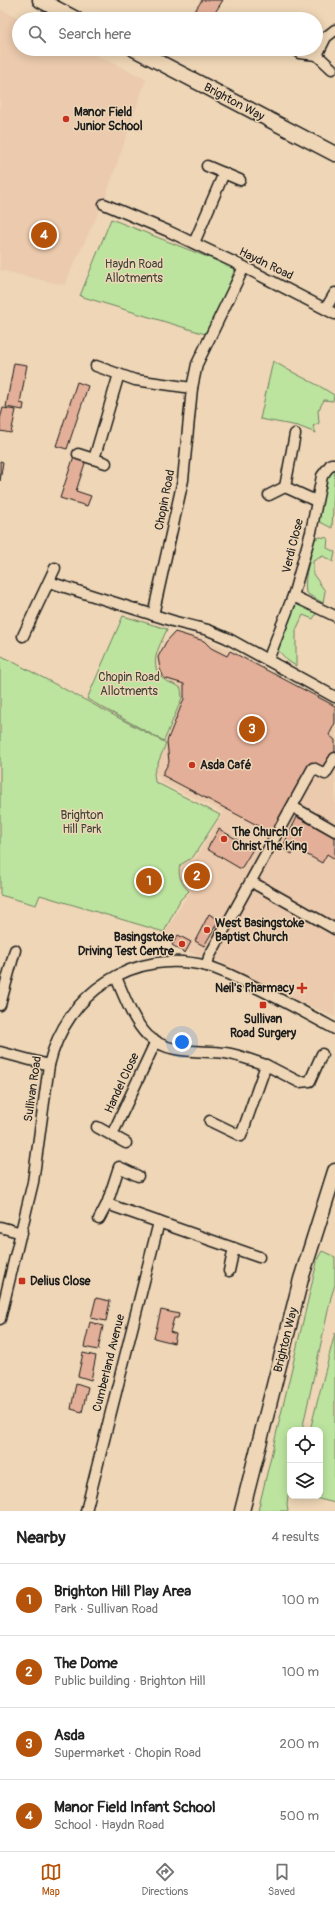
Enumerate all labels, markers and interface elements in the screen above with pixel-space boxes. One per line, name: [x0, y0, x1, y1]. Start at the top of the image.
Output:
search box: [12, 12, 323, 56]
icon: search: [26, 23, 48, 45]
text: Search here: [58, 25, 131, 44]
street label: Brighton Way: [201, 80, 267, 124]
place label: Manor Field Junior School: [74, 105, 143, 134]
marker: Manor Field Junior School: [61, 114, 71, 124]
pin: 4: [31, 220, 57, 250]
street label: Haydn Road: [236, 244, 296, 284]
park label: Haydn Road Allotments: [105, 257, 164, 286]
street label: Chopin Road: [152, 468, 178, 532]
street label: Verdi Close: [279, 517, 307, 575]
park label: Chopin Road Allotments: [98, 670, 160, 699]
pin: 3: [239, 714, 265, 744]
place label: Asda Café: [200, 758, 252, 773]
marker: Asda Café: [187, 760, 197, 770]
park label: Brighton Hill Park: [61, 808, 104, 837]
place label: The Church Of Christ The King: [231, 825, 307, 854]
marker: The Church Of Christ The King: [219, 834, 229, 844]
pin: 2: [184, 861, 210, 891]
pin: 1: [136, 866, 162, 896]
place label: West Basingstoke Baptist Church: [215, 916, 305, 945]
marker: West Basingstoke Baptist Church: [202, 925, 212, 935]
place label: Basingstoke Driving Test Centre: [78, 930, 175, 959]
marker: Basingstoke Driving Test Centre: [177, 939, 187, 949]
place label: Neil's Pharmacy: [215, 981, 295, 996]
marker: Neil's Pharmacy: [297, 983, 307, 993]
marker: Sullivan Road Surgery: [258, 1000, 268, 1010]
place label: Sullivan Road Surgery: [230, 1012, 297, 1041]
your location: [172, 1032, 192, 1052]
street label: Handel Close: [101, 1050, 143, 1116]
street label: Sullivan Road: [21, 1055, 45, 1123]
place label: Delius Close: [30, 1274, 92, 1289]
marker: Delius Close: [17, 1276, 27, 1286]
street label: Brighton Way: [271, 1306, 301, 1374]
street label: Cumberland Avenue: [90, 1313, 128, 1413]
map controls: [287, 1427, 323, 1499]
button: locate: [287, 1427, 323, 1463]
button: layers: [287, 1463, 323, 1499]
text: Nearby: [16, 1527, 65, 1548]
text: 4 results: [272, 1529, 319, 1545]
text: Brighton Hill Play Area: [54, 1582, 191, 1601]
text: 1: [26, 1592, 32, 1608]
text: 100 m: [282, 1592, 319, 1608]
text: Park · Sullivan Road: [54, 1601, 158, 1617]
text: The Dome: [54, 1654, 118, 1673]
text: 2: [25, 1664, 33, 1680]
text: 100 m: [282, 1664, 319, 1680]
text: Public building · Brighton Hill: [54, 1673, 206, 1689]
text: Asda: [54, 1726, 85, 1745]
text: 3: [25, 1736, 33, 1752]
text: 200 m: [280, 1736, 319, 1752]
text: Supermarket · Chopin Road: [54, 1745, 201, 1761]
text: Manor Field Infant School: [54, 1798, 216, 1817]
text: 4: [25, 1808, 33, 1824]
text: 500 m: [280, 1808, 319, 1824]
text: School · Haydn Road: [54, 1817, 164, 1833]
tab: Map: [40, 1861, 62, 1898]
tab: Directions: [142, 1861, 188, 1898]
tab: Saved: [268, 1861, 295, 1898]

